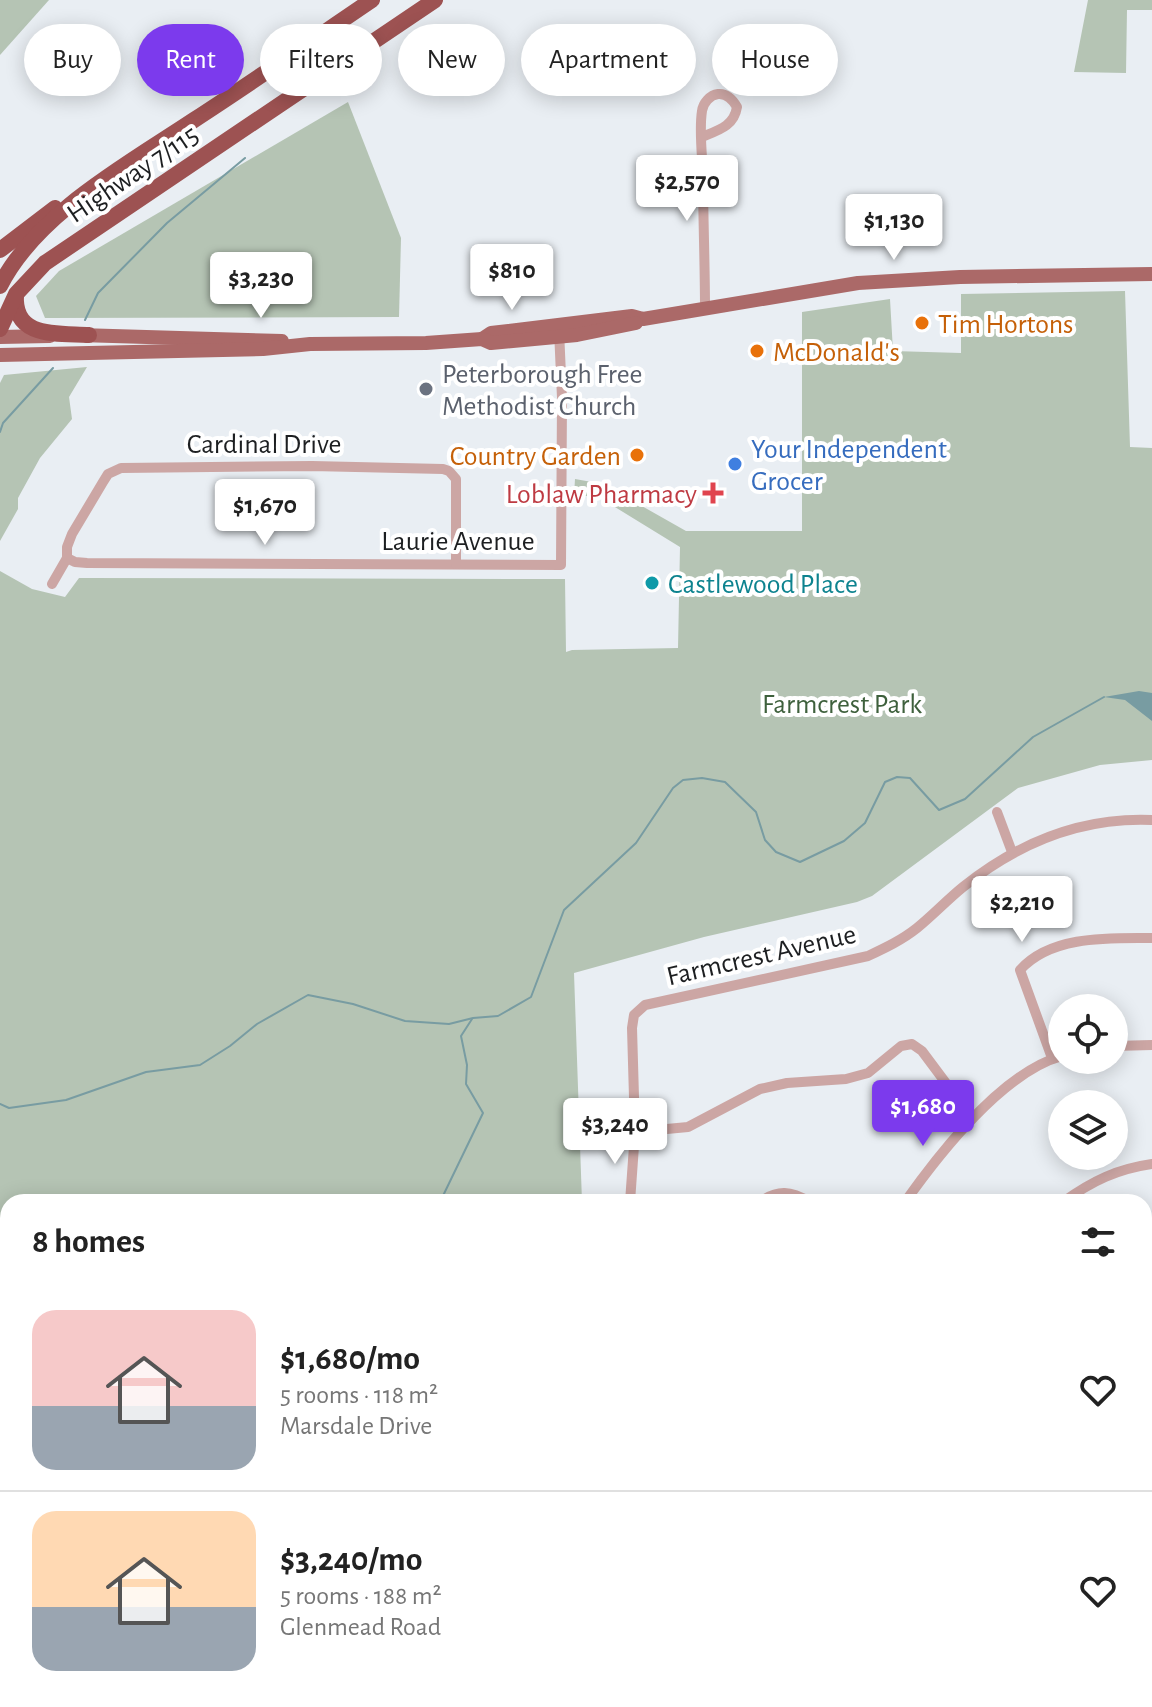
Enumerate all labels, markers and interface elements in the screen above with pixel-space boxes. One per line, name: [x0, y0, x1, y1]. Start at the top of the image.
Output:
chip: Buy: [24, 24, 121, 96]
chip: Rent: [137, 24, 244, 96]
chip: Filters: [260, 24, 382, 96]
chip: New: [398, 24, 505, 96]
chip: Apartment: [521, 24, 696, 96]
chip: House: [712, 24, 838, 96]
street label: Highway 7/115: [62, 121, 204, 229]
pin: $2,570: [622, 155, 752, 223]
text: $2,570: [654, 168, 720, 194]
pin: $1,130: [829, 194, 959, 262]
text: $1,130: [863, 207, 925, 233]
pin: $810: [465, 244, 559, 312]
pin: $3,230: [196, 252, 326, 320]
text: $810: [488, 257, 536, 283]
text: $3,230: [228, 265, 294, 291]
place label: Tim Hortons: [938, 311, 1073, 339]
marker: Tim Hortons: [913, 314, 931, 332]
place label: McDonald's: [773, 339, 900, 367]
marker: McDonald's: [748, 342, 766, 360]
place label: Peterborough Free Methodist Church: [442, 361, 642, 421]
marker: Peterborough Free Methodist Church: [417, 380, 435, 398]
street label: Cardinal Drive: [187, 431, 341, 459]
place label: Your Independent Grocer: [751, 436, 947, 496]
place label: Country Garden: [450, 443, 621, 471]
marker: Country Garden: [628, 446, 646, 464]
marker: Your Independent Grocer: [726, 455, 744, 473]
pin: $1,670: [200, 479, 330, 547]
place label: Loblaw Pharmacy: [506, 481, 697, 509]
marker: Loblaw Pharmacy: [704, 484, 722, 502]
text: $1,670: [233, 492, 297, 518]
street label: Laurie Avenue: [381, 528, 535, 556]
place label: Castlewood Place: [668, 571, 858, 599]
marker: Castlewood Place: [643, 574, 661, 592]
park label: Farmcrest Park: [762, 691, 922, 719]
pin: $2,210: [957, 876, 1087, 944]
text: $2,210: [989, 889, 1055, 915]
street label: Farmcrest Avenue: [664, 921, 859, 991]
map controls: [1048, 994, 1128, 1170]
button: locate: [1048, 994, 1128, 1074]
pin: $1,680: [858, 1080, 988, 1148]
button: layers: [1048, 1090, 1128, 1170]
text: $1,680: [890, 1093, 956, 1119]
pin: $3,240: [550, 1098, 680, 1166]
text: $3,240: [581, 1111, 649, 1137]
icon: filters: [1076, 1220, 1120, 1264]
text: 8 homes: [32, 1225, 145, 1259]
icon: home: [96, 1342, 192, 1438]
text: $1,680/mo: [280, 1342, 420, 1376]
icon: heart: [1076, 1368, 1120, 1412]
text: 5 rooms · 118 m²: [280, 1382, 438, 1408]
text: Marsdale Drive: [280, 1413, 432, 1439]
icon: home: [96, 1543, 192, 1639]
text: $3,240/mo: [280, 1543, 422, 1577]
icon: heart: [1076, 1569, 1120, 1613]
text: 5 rooms · 188 m²: [280, 1583, 442, 1609]
text: Glenmead Road: [280, 1614, 441, 1640]

